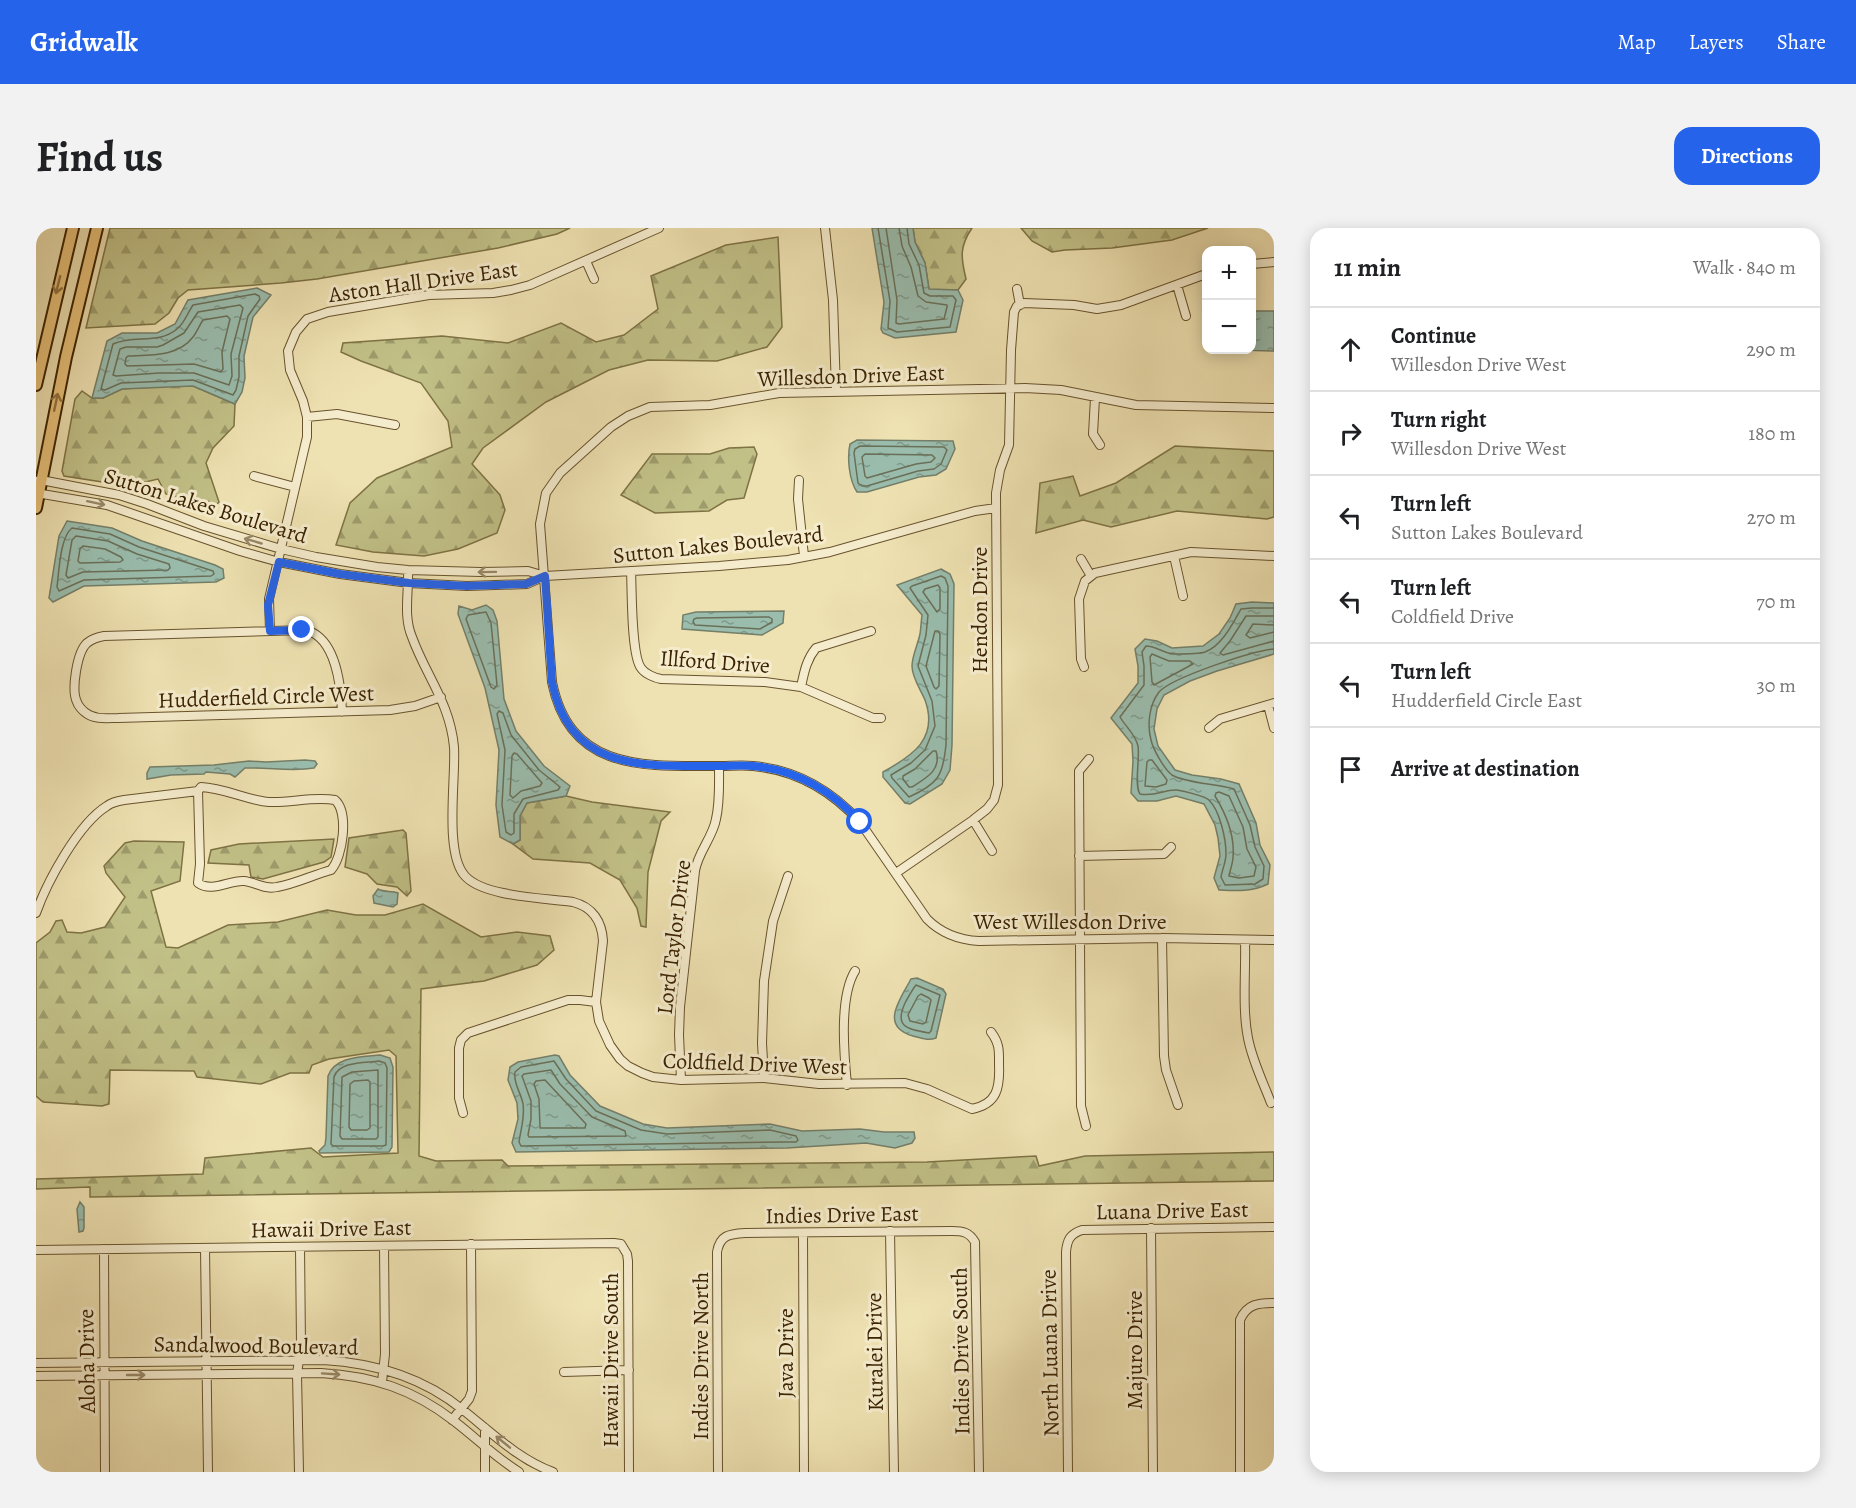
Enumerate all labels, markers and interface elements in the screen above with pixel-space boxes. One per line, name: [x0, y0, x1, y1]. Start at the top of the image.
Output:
text: Gridwalk: [30, 23, 138, 61]
text: Map: [1617, 28, 1656, 56]
text: Layers: [1689, 28, 1744, 56]
text: Share: [1777, 28, 1826, 56]
button: Directions: [1674, 127, 1820, 185]
text: Find us: [36, 128, 163, 185]
map controls: [1202, 246, 1256, 354]
button: +: [1202, 246, 1256, 300]
text: 11 min: [1334, 250, 1401, 285]
street label: Aston Hall Drive East: [326, 254, 520, 310]
text: Walk · 840 m: [1693, 254, 1796, 281]
one-way arrow: [52, 275, 64, 294]
button: −: [1202, 300, 1256, 354]
text: Continue: [1391, 321, 1476, 351]
icon: ahead: [1334, 333, 1367, 366]
text: 290 m: [1746, 336, 1796, 363]
text: Willesdon Drive West: [1391, 351, 1566, 378]
street label: Willesdon Drive East: [756, 358, 945, 394]
one-way arrow: [51, 393, 62, 412]
text: Turn right: [1391, 405, 1487, 435]
icon: right: [1334, 417, 1367, 450]
text: 180 m: [1748, 420, 1796, 447]
text: Willesdon Drive West: [1391, 435, 1566, 462]
street label: Sutton Lakes Boulevard: [100, 461, 311, 551]
text: Turn left: [1391, 489, 1471, 519]
one-way arrow: [86, 497, 105, 509]
icon: left: [1334, 501, 1367, 534]
text: 270 m: [1747, 504, 1796, 531]
street label: Sutton Lakes Boulevard: [612, 519, 825, 571]
text: Sutton Lakes Boulevard: [1391, 519, 1583, 546]
one-way arrow: [244, 535, 263, 546]
street label: Hendon Drive: [965, 547, 995, 673]
one-way arrow: [478, 566, 498, 578]
text: Turn left: [1391, 573, 1471, 603]
icon: left: [1334, 585, 1367, 618]
text: 70 m: [1756, 588, 1796, 615]
text: Coldfield Drive: [1391, 603, 1514, 630]
route end: [288, 616, 314, 642]
street label: Illford Drive: [659, 643, 771, 681]
text: Turn left: [1391, 657, 1471, 687]
icon: left: [1334, 669, 1367, 702]
text: 30 m: [1756, 672, 1796, 699]
street label: Hudderfield Circle West: [157, 678, 375, 716]
text: Hudderfield Circle East: [1391, 687, 1582, 714]
icon: arrive: [1334, 753, 1367, 786]
text: Arrive at destination: [1391, 754, 1580, 784]
route start: [846, 808, 872, 834]
street label: Lord Taylor Drive: [650, 858, 698, 1016]
street label: West Willesdon Drive: [972, 907, 1167, 937]
street label: Coldfield Drive West: [662, 1046, 848, 1082]
street label: Luana Drive East: [1095, 1195, 1249, 1227]
street label: Indies Drive East: [765, 1199, 919, 1231]
street label: Hawaii Drive East: [250, 1213, 412, 1245]
street label: Indies Drive South: [945, 1267, 977, 1435]
street label: North Luana Drive: [1034, 1269, 1066, 1437]
street label: Hawaii Drive South: [596, 1272, 626, 1448]
street label: Indies Drive North: [686, 1272, 716, 1440]
street label: Majuro Drive: [1120, 1291, 1150, 1409]
street label: Kuralei Drive: [859, 1292, 891, 1412]
street label: Aloha Drive: [71, 1308, 103, 1414]
street label: Java Drive: [771, 1308, 801, 1398]
street label: Sandalwood Boulevard: [153, 1329, 359, 1363]
one-way arrow: [126, 1369, 146, 1381]
one-way arrow: [321, 1369, 341, 1380]
one-way arrow: [495, 1436, 511, 1449]

